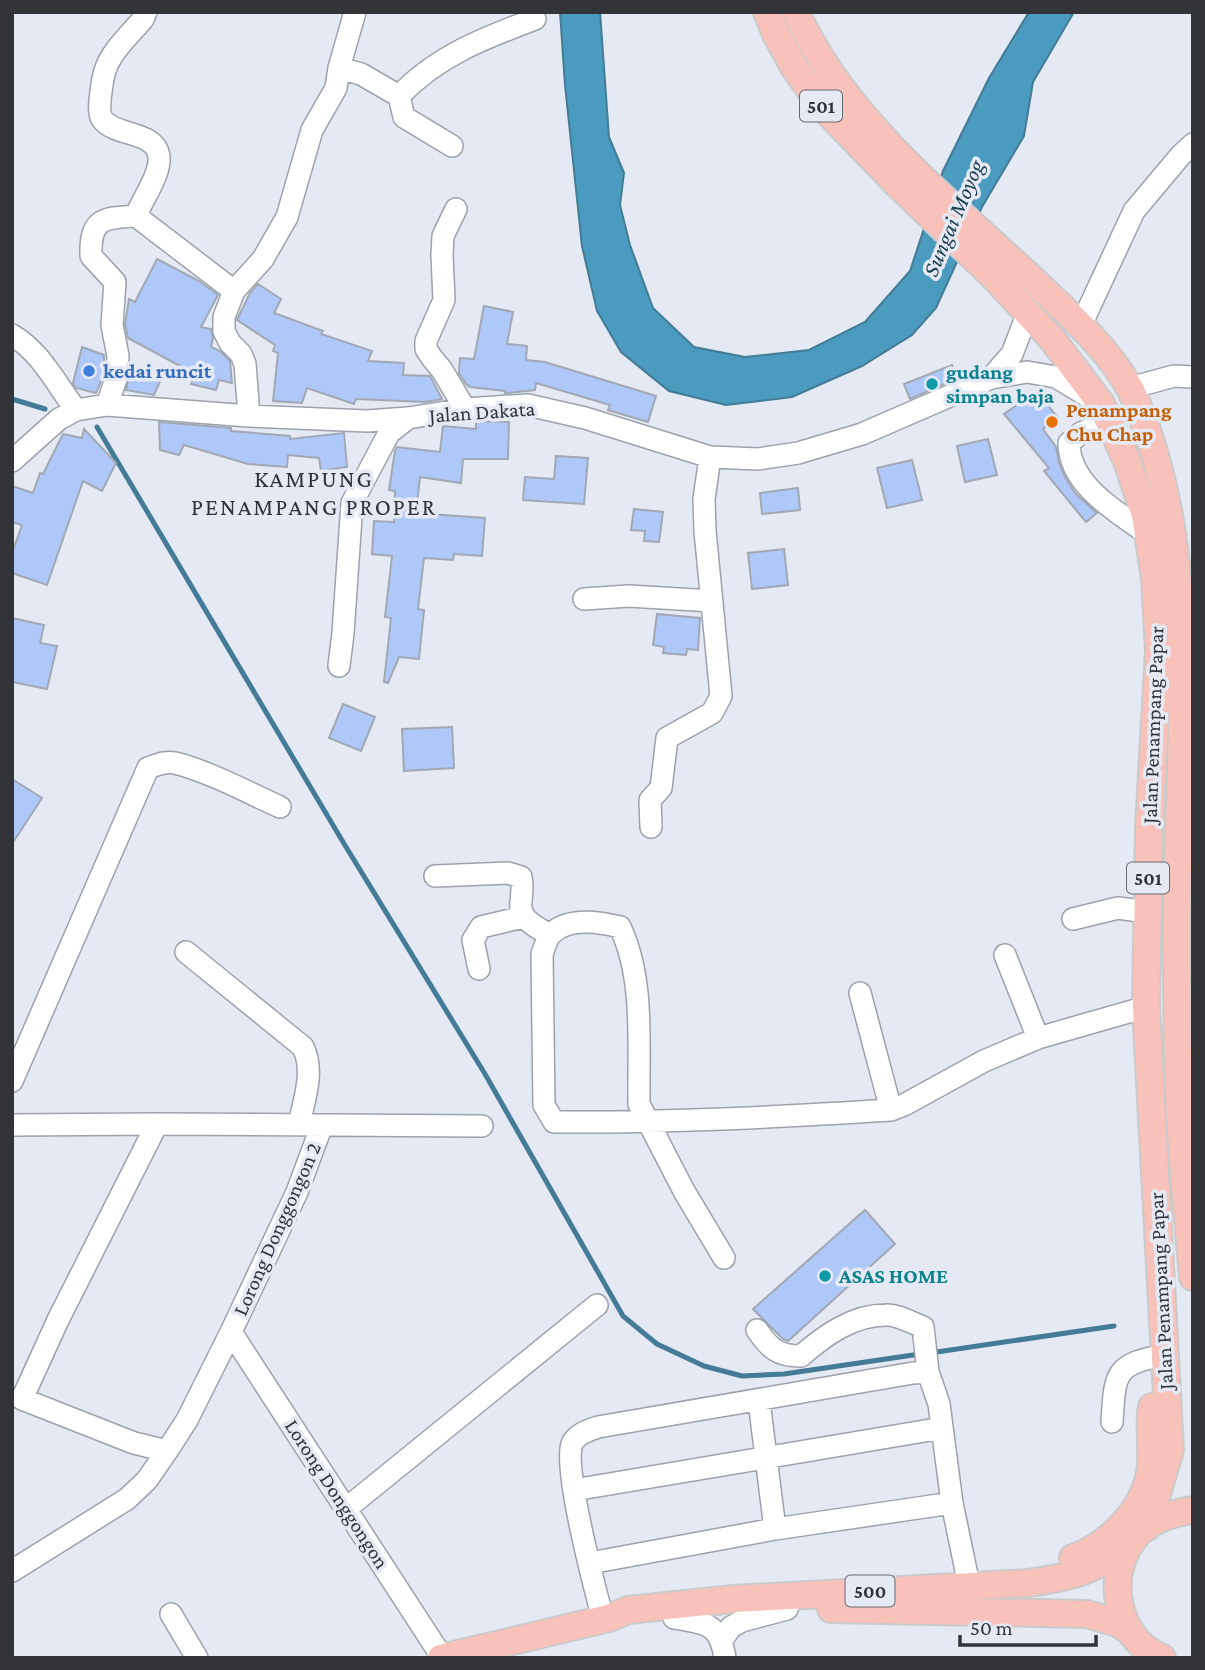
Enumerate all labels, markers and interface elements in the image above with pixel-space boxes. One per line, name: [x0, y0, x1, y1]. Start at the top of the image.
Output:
road number: 501: [800, 90, 842, 122]
water label: Sungai Moyog: [917, 155, 989, 280]
place label: kedai runcit: [103, 359, 212, 383]
place label: gudang simpan baja: [946, 360, 1055, 408]
marker: kedai runcit: [81, 363, 97, 379]
marker: gudang simpan baja: [924, 376, 940, 392]
street label: Jalan Dakata: [426, 396, 536, 428]
place label: Penampang Chu Chap: [1066, 398, 1172, 446]
marker: Penampang Chu Chap: [1044, 414, 1060, 430]
district label: KAMPUNG PENAMPANG PROPER: [191, 465, 437, 520]
street label: Jalan Penampang Papar: [1137, 625, 1168, 826]
road number: 501: [1127, 862, 1169, 894]
street label: Lorong Donggongon 2: [228, 1139, 326, 1319]
street label: Jalan Penampang Papar: [1144, 1191, 1178, 1392]
place label: ASAS HOME: [838, 1264, 948, 1288]
marker: ASAS HOME: [817, 1268, 833, 1284]
street label: Lorong Donggongon: [280, 1415, 394, 1573]
road number: 500: [846, 1576, 894, 1606]
scale bar: [960, 1604, 1096, 1648]
text: 50 m: [970, 1616, 1013, 1640]

